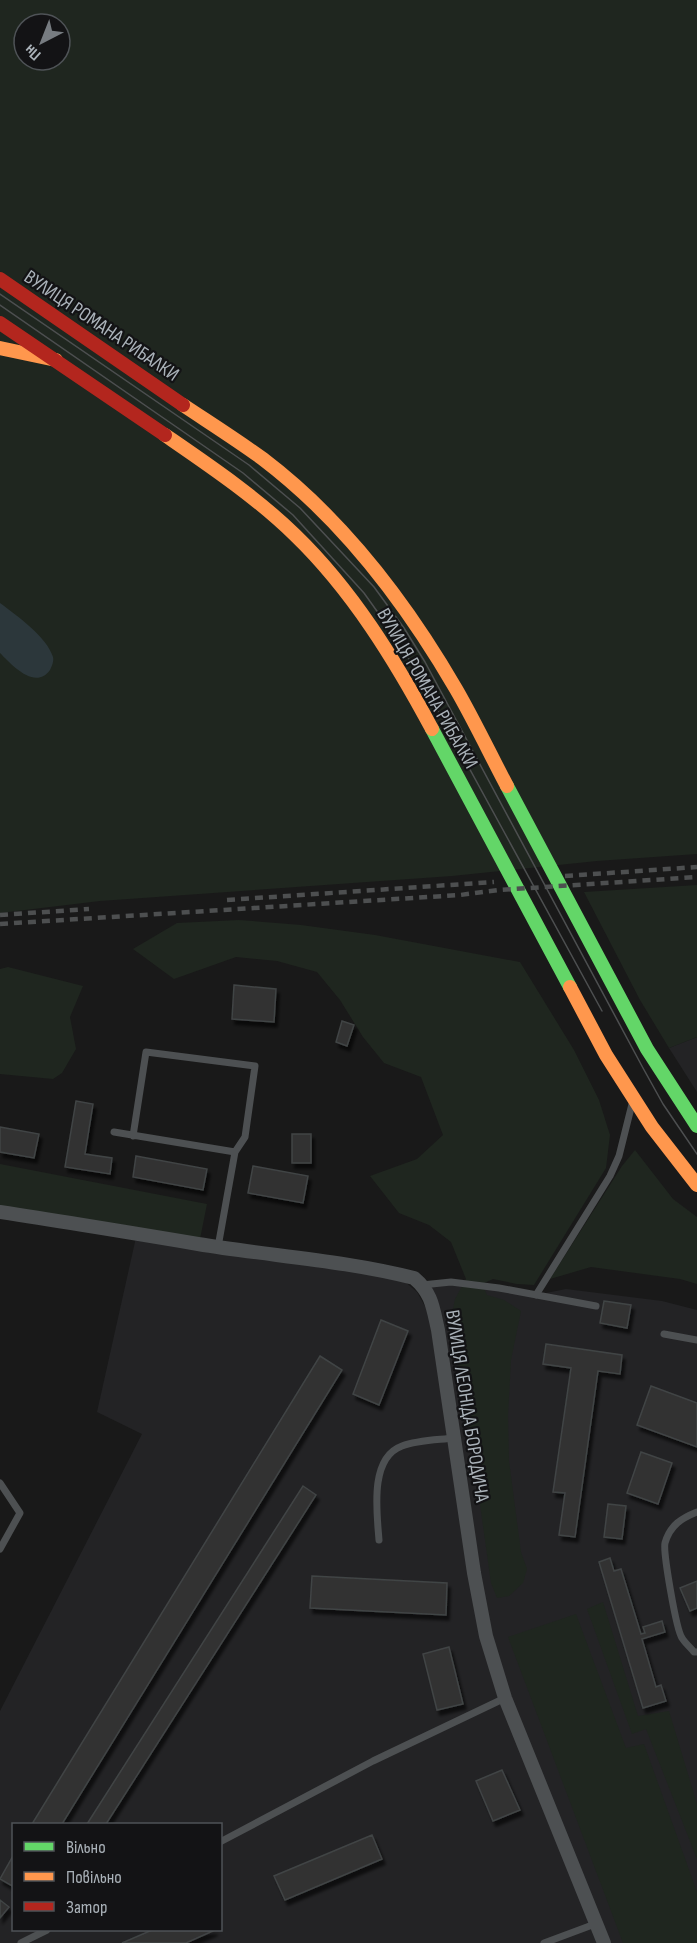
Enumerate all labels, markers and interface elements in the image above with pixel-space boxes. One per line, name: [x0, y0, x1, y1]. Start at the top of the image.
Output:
north arrow: [12, 12, 72, 72]
text: Пн: [21, 40, 45, 64]
street label: ВУЛИЦЯ РОМАНА РИБАЛКИ: [19, 265, 183, 387]
street label: ВУЛИЦЯ РОМАНА РИБАЛКИ: [371, 604, 483, 773]
street label: ВУЛИЦЯ ЛЕОНІДА БОРОДИЧА: [440, 1308, 494, 1504]
legend: [12, 1823, 222, 1931]
text: Вільно: [66, 1837, 106, 1858]
text: Повільно: [66, 1867, 122, 1888]
text: Затор: [66, 1897, 107, 1918]

